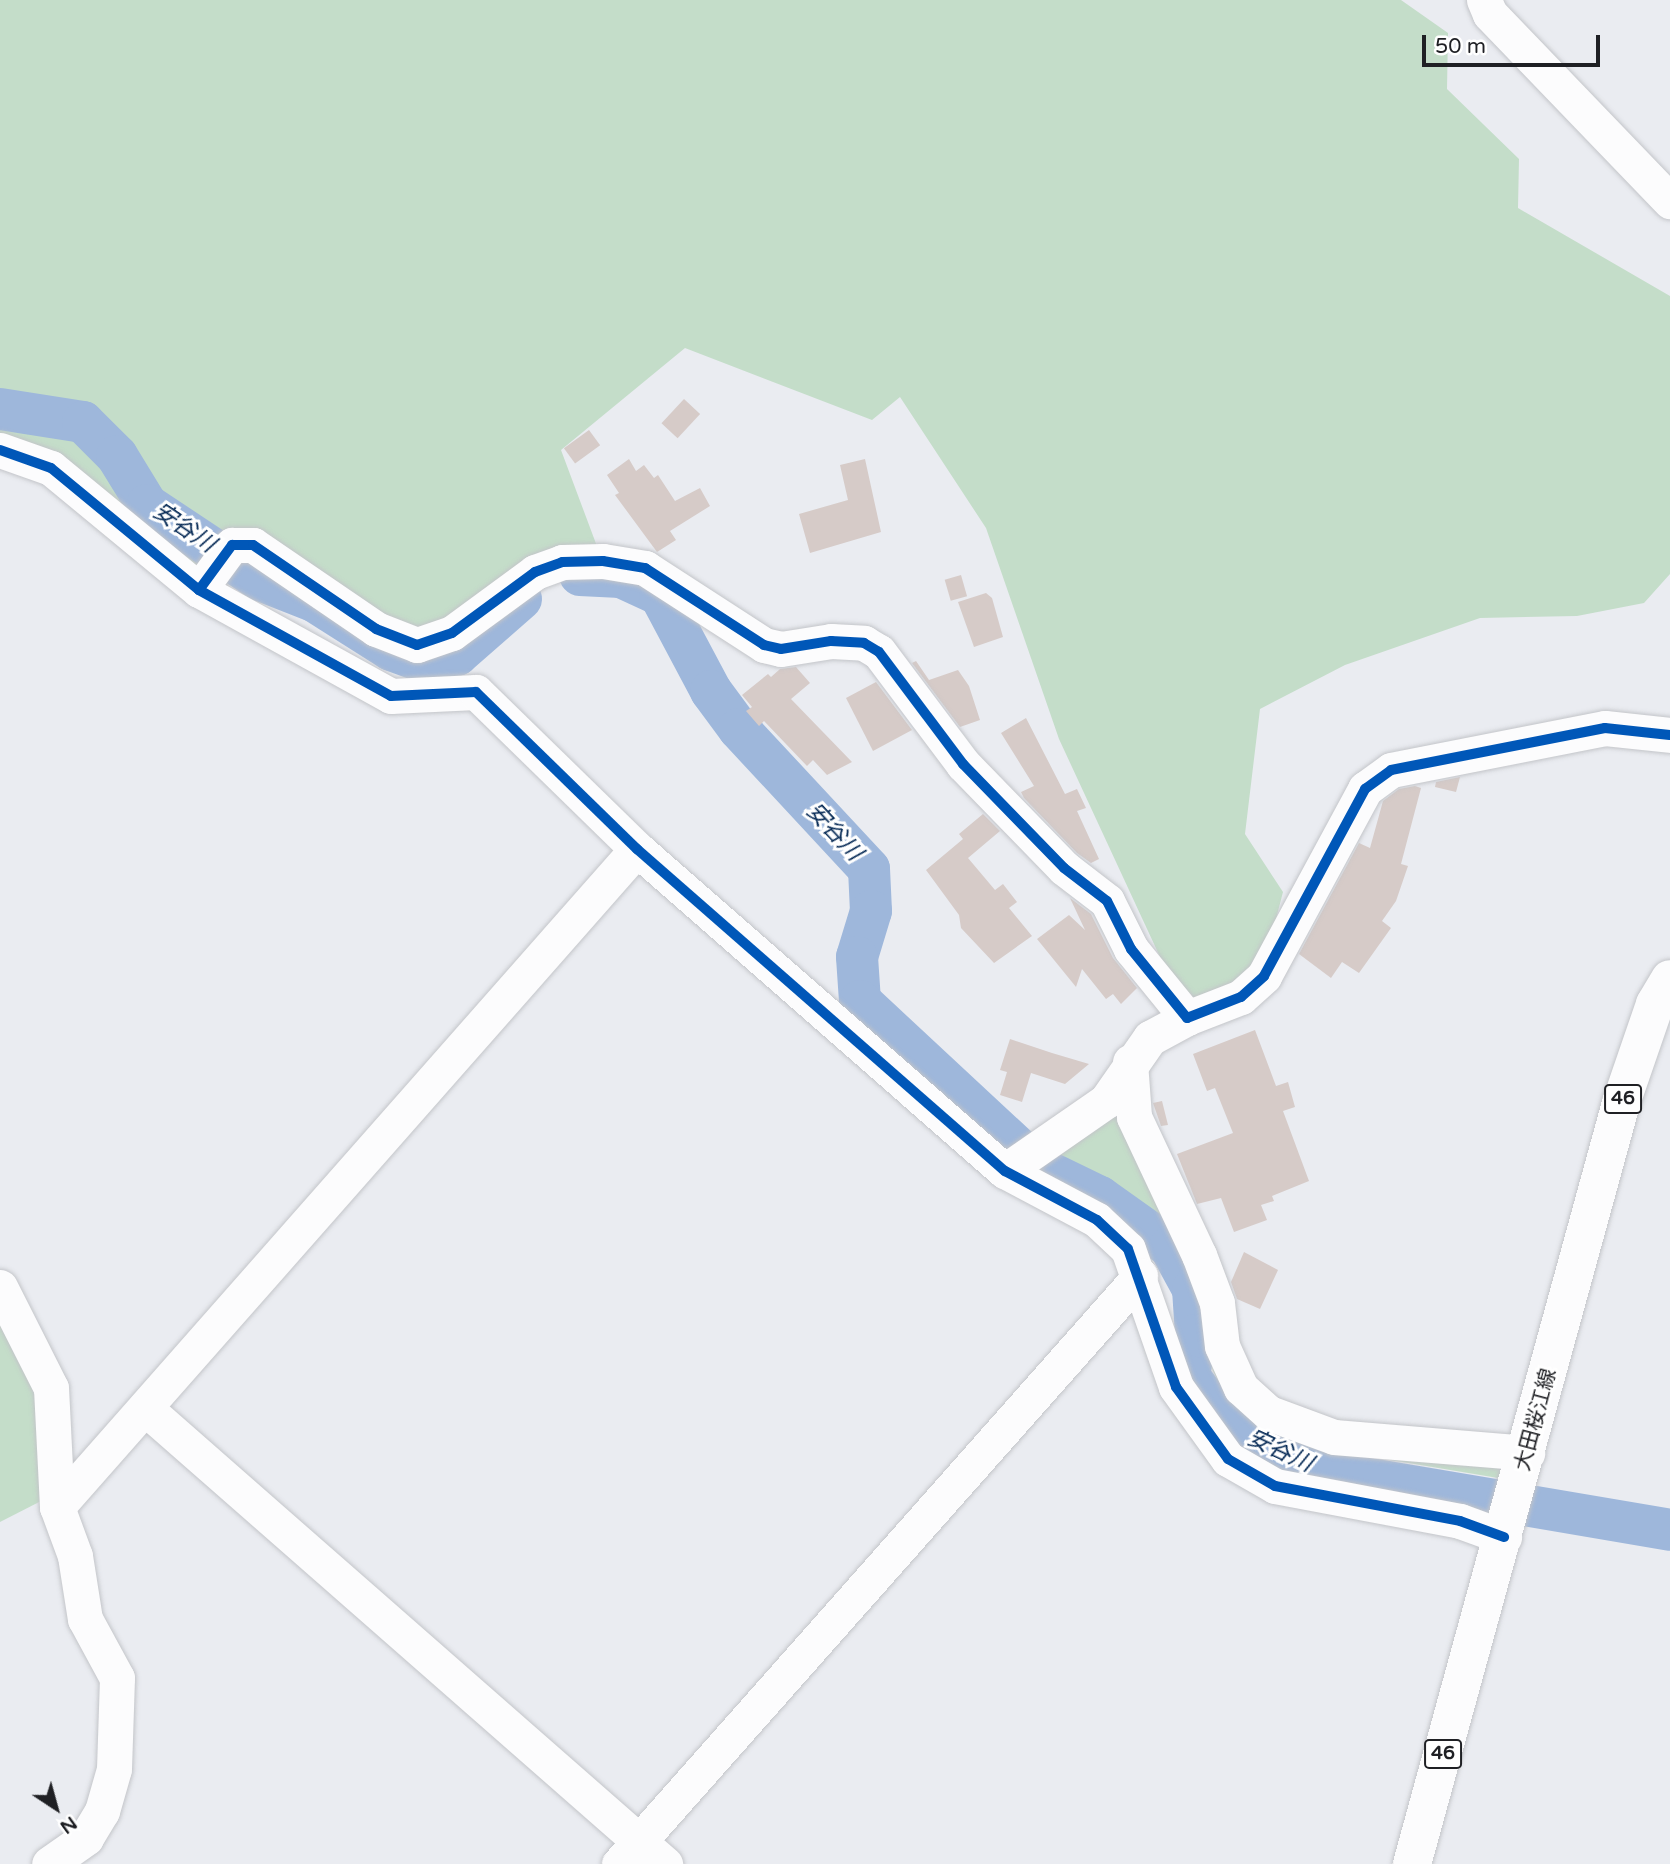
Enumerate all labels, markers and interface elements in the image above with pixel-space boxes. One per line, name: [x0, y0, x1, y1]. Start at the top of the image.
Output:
scale bar: [1425, 21, 1604, 65]
text: 50 m: [1435, 34, 1486, 59]
water label: 安谷川: [148, 497, 220, 559]
water label: 安谷川: [800, 797, 868, 867]
road number: 46: [1604, 1084, 1642, 1114]
street label: 大田桜江線: [1510, 1366, 1562, 1474]
water label: 安谷川: [1243, 1424, 1317, 1478]
road number: 46: [1424, 1738, 1462, 1770]
north arrow: [21, 1773, 91, 1843]
text: N: [56, 1812, 81, 1838]

